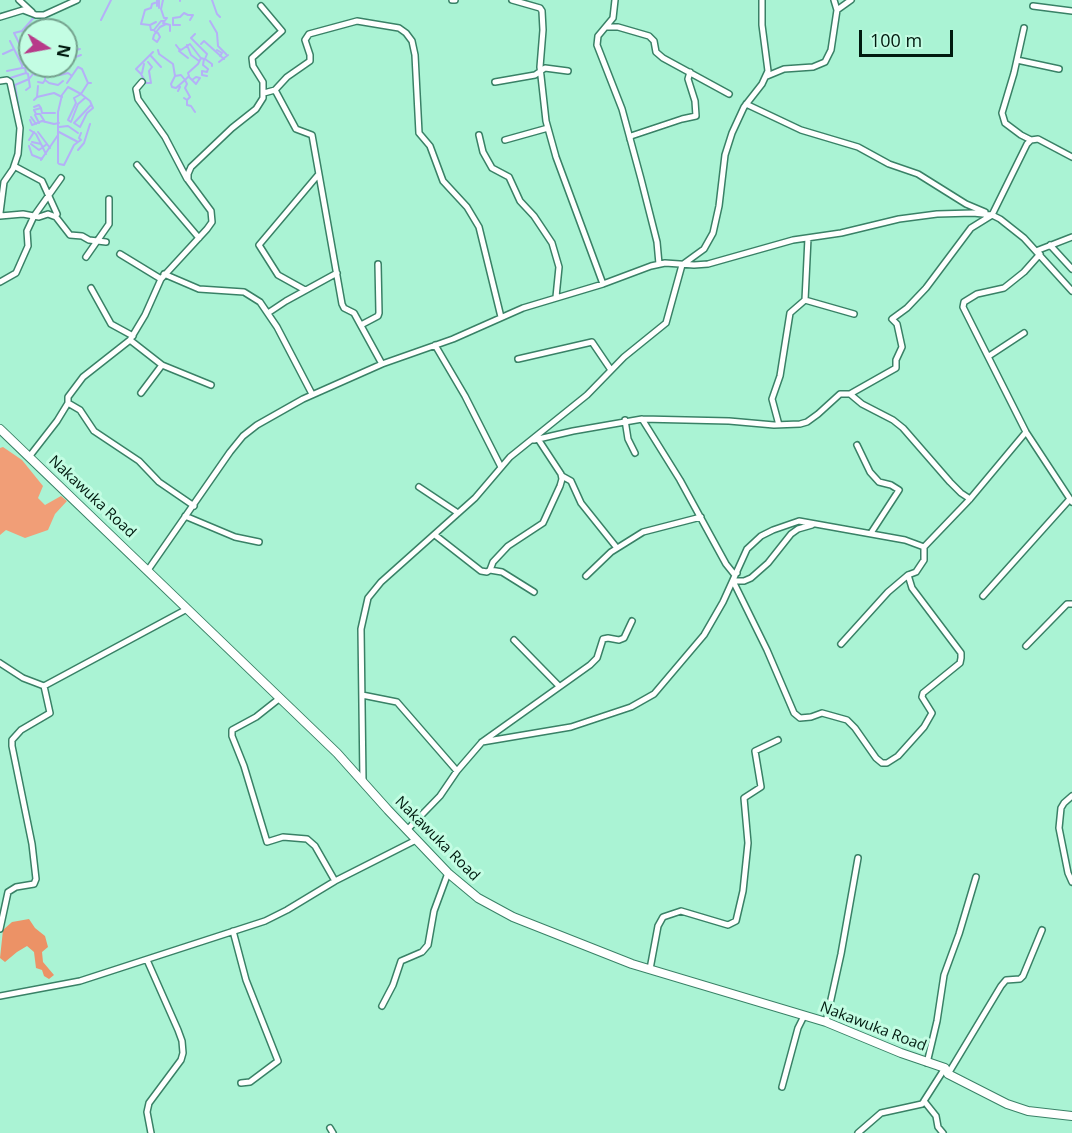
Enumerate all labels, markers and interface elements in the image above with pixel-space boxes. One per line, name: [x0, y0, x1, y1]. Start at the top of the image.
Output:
north arrow: [18, 18, 78, 78]
scale bar: [862, 18, 956, 56]
text: 100 m: [870, 28, 922, 52]
text: N: [52, 43, 76, 60]
street label: Nakawuka Road: [45, 452, 139, 542]
street label: Nakawuka Road: [391, 793, 483, 885]
street label: Nakawuka Road: [817, 998, 929, 1056]

